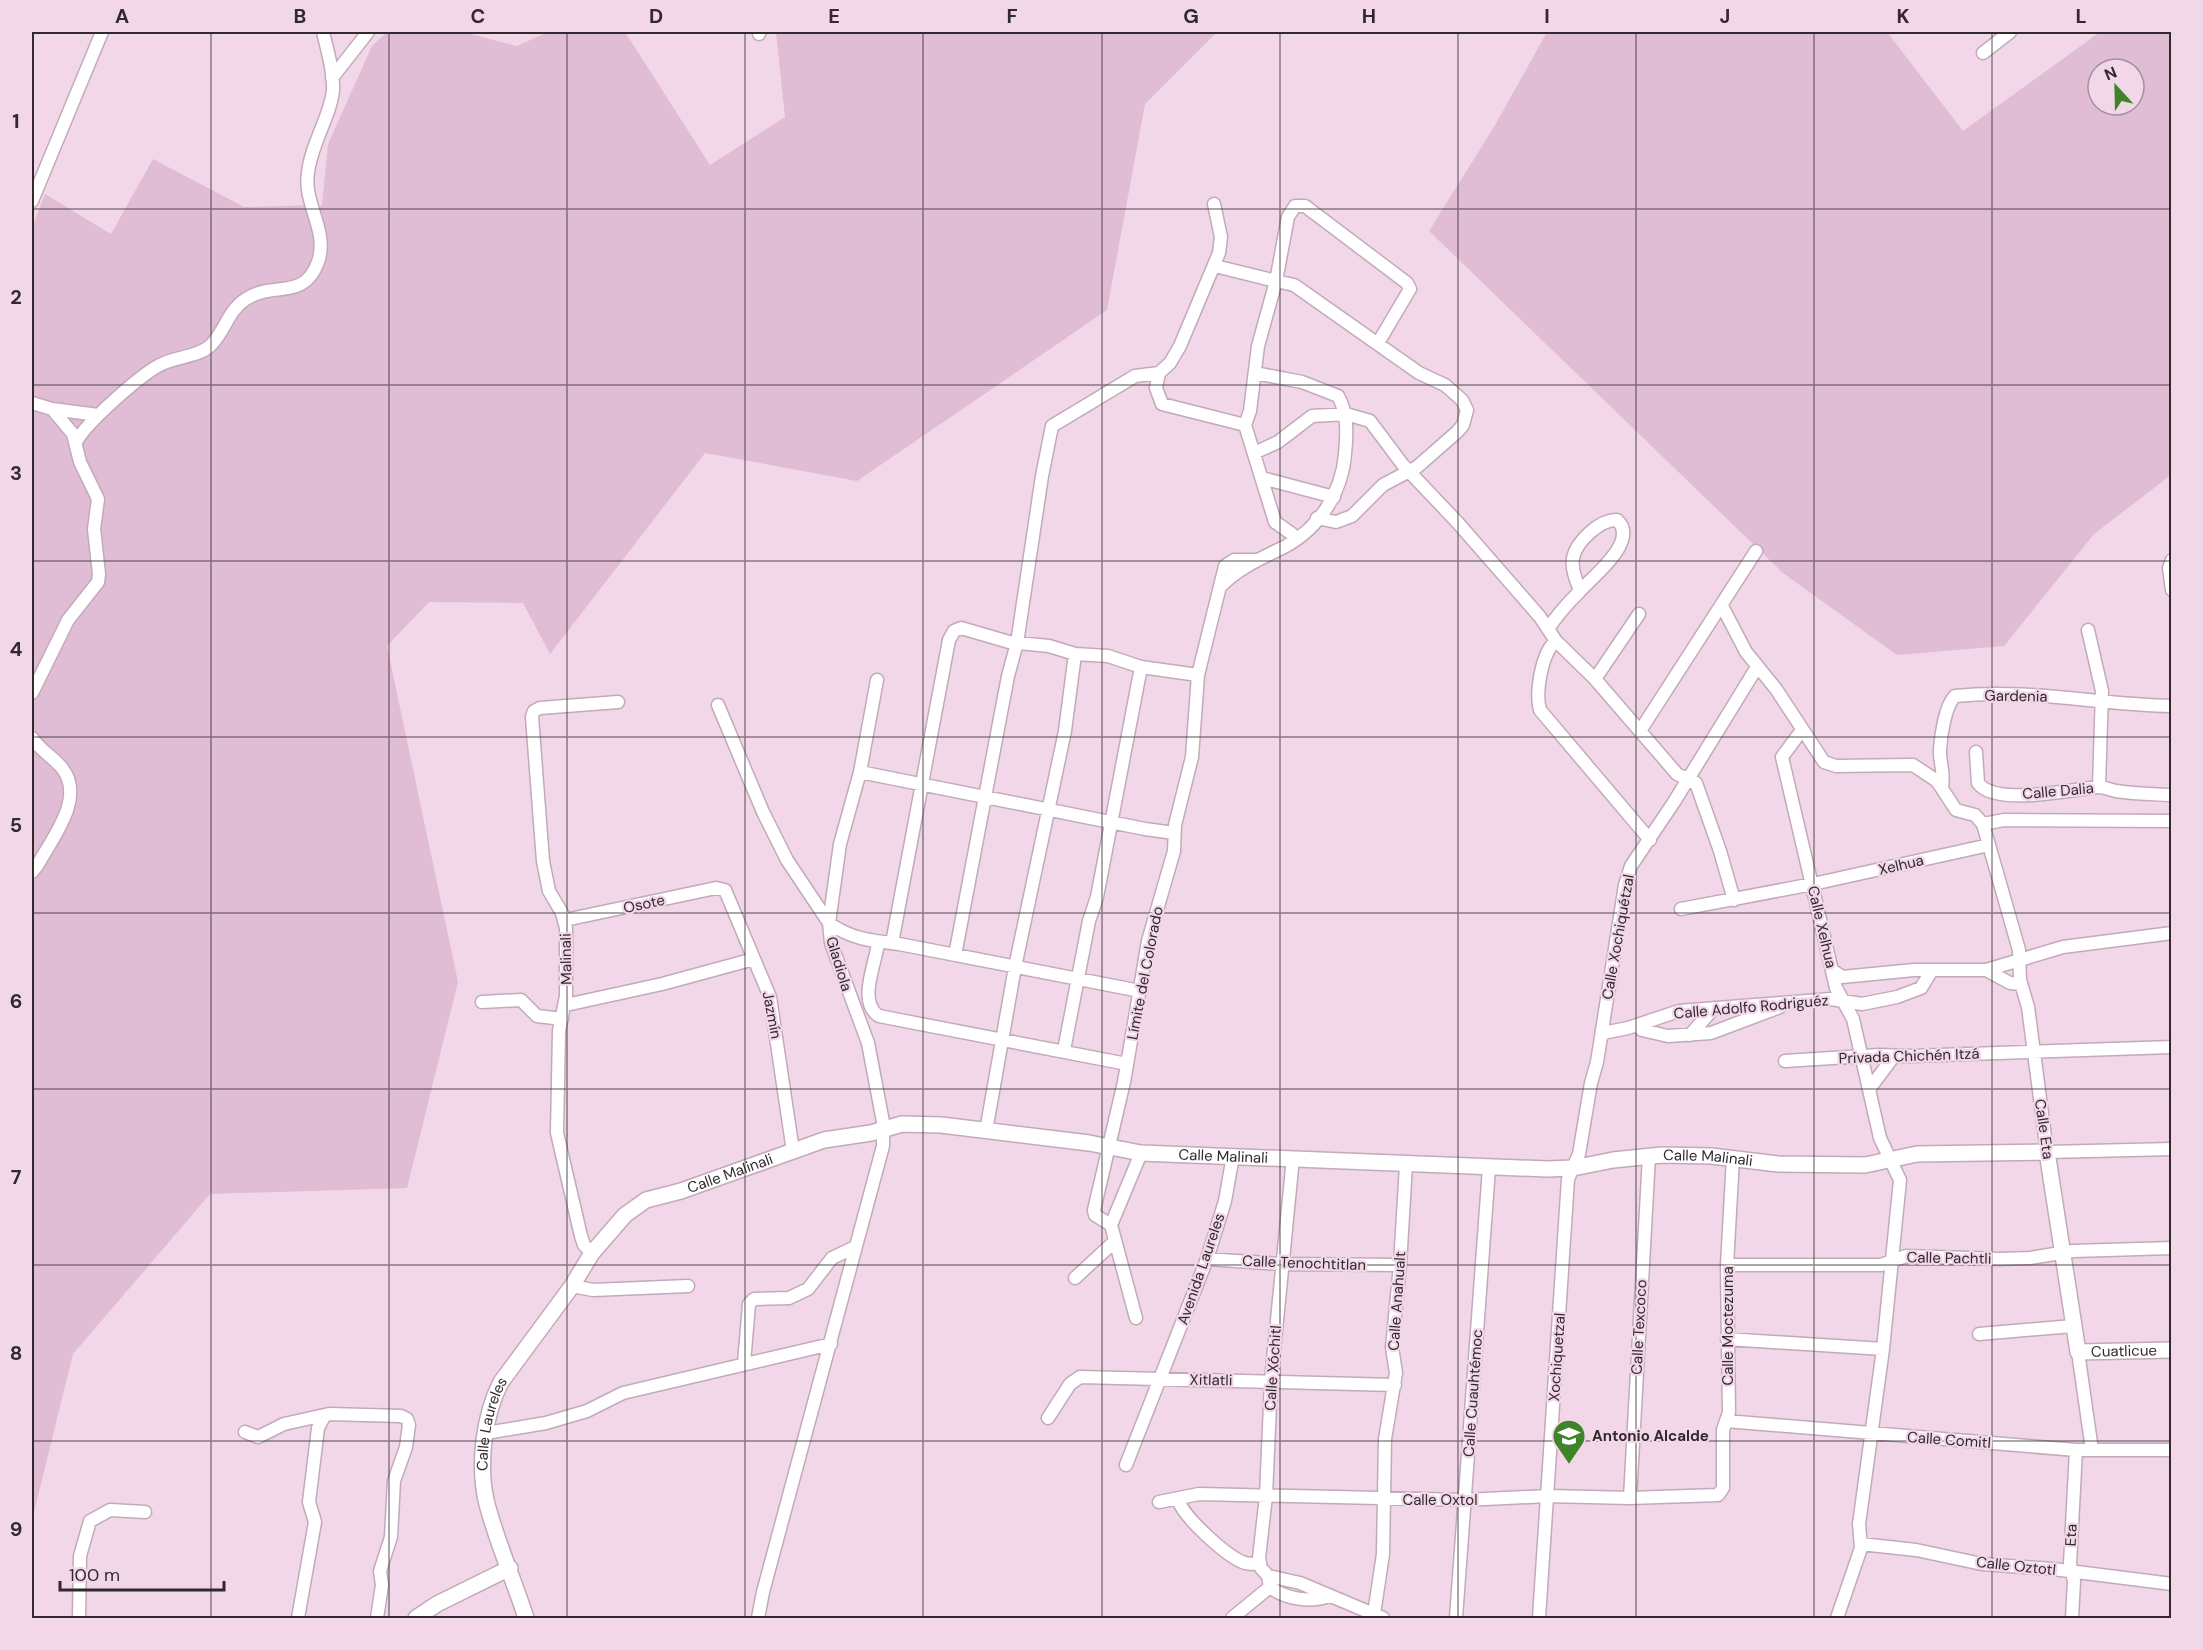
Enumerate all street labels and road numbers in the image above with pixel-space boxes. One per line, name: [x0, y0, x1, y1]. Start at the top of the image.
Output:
street label: Gardenia: [1984, 685, 2048, 707]
street label: Calle Dalia: [2021, 778, 2095, 804]
street label: Xelhua: [1876, 850, 1926, 880]
street label: Calle Xochiquétzal: [1597, 873, 1639, 1001]
street label: Calle Xelhua: [1803, 884, 1841, 970]
street label: Osote: [621, 890, 667, 918]
street label: Límite del Colorado: [1122, 904, 1168, 1041]
street label: Malinali: [556, 933, 576, 985]
street label: Gladiola: [821, 934, 857, 994]
street label: Jazmín: [758, 990, 786, 1040]
street label: Calle Adolfo Rodriguéz: [1673, 990, 1829, 1024]
street label: Privada Chichén Itzá: [1838, 1044, 1980, 1068]
street label: Calle Eta: [2030, 1098, 2058, 1160]
street label: Calle Malinali: [1178, 1144, 1269, 1168]
street label: Calle Malinali: [1663, 1145, 1754, 1171]
street label: Calle Malinali: [684, 1149, 776, 1198]
street label: Avenida Laureles: [1173, 1210, 1229, 1328]
street label: Calle Pachtli: [1906, 1247, 1992, 1269]
street label: Calle Tenochtitlan: [1242, 1251, 1366, 1275]
street label: Calle Anahualt: [1384, 1251, 1410, 1351]
street label: Calle Moctezuma: [1718, 1266, 1738, 1386]
street label: Calle Texcoco: [1627, 1279, 1651, 1375]
street label: Xochiquetzal: [1544, 1312, 1570, 1402]
street label: Calle Xóchitl: [1260, 1325, 1286, 1411]
street label: Calle Cuauhtémoc: [1459, 1329, 1487, 1457]
street label: Cuatlicue: [2091, 1340, 2157, 1362]
street label: Xitlatli: [1190, 1370, 1232, 1390]
street label: Calle Laureles: [472, 1373, 512, 1471]
street label: Calle Comitl: [1906, 1427, 1992, 1453]
street label: Calle Oxtol: [1402, 1490, 1478, 1510]
street label: Eta: [2060, 1523, 2082, 1547]
street label: Calle Oztotl: [1975, 1552, 2057, 1580]

